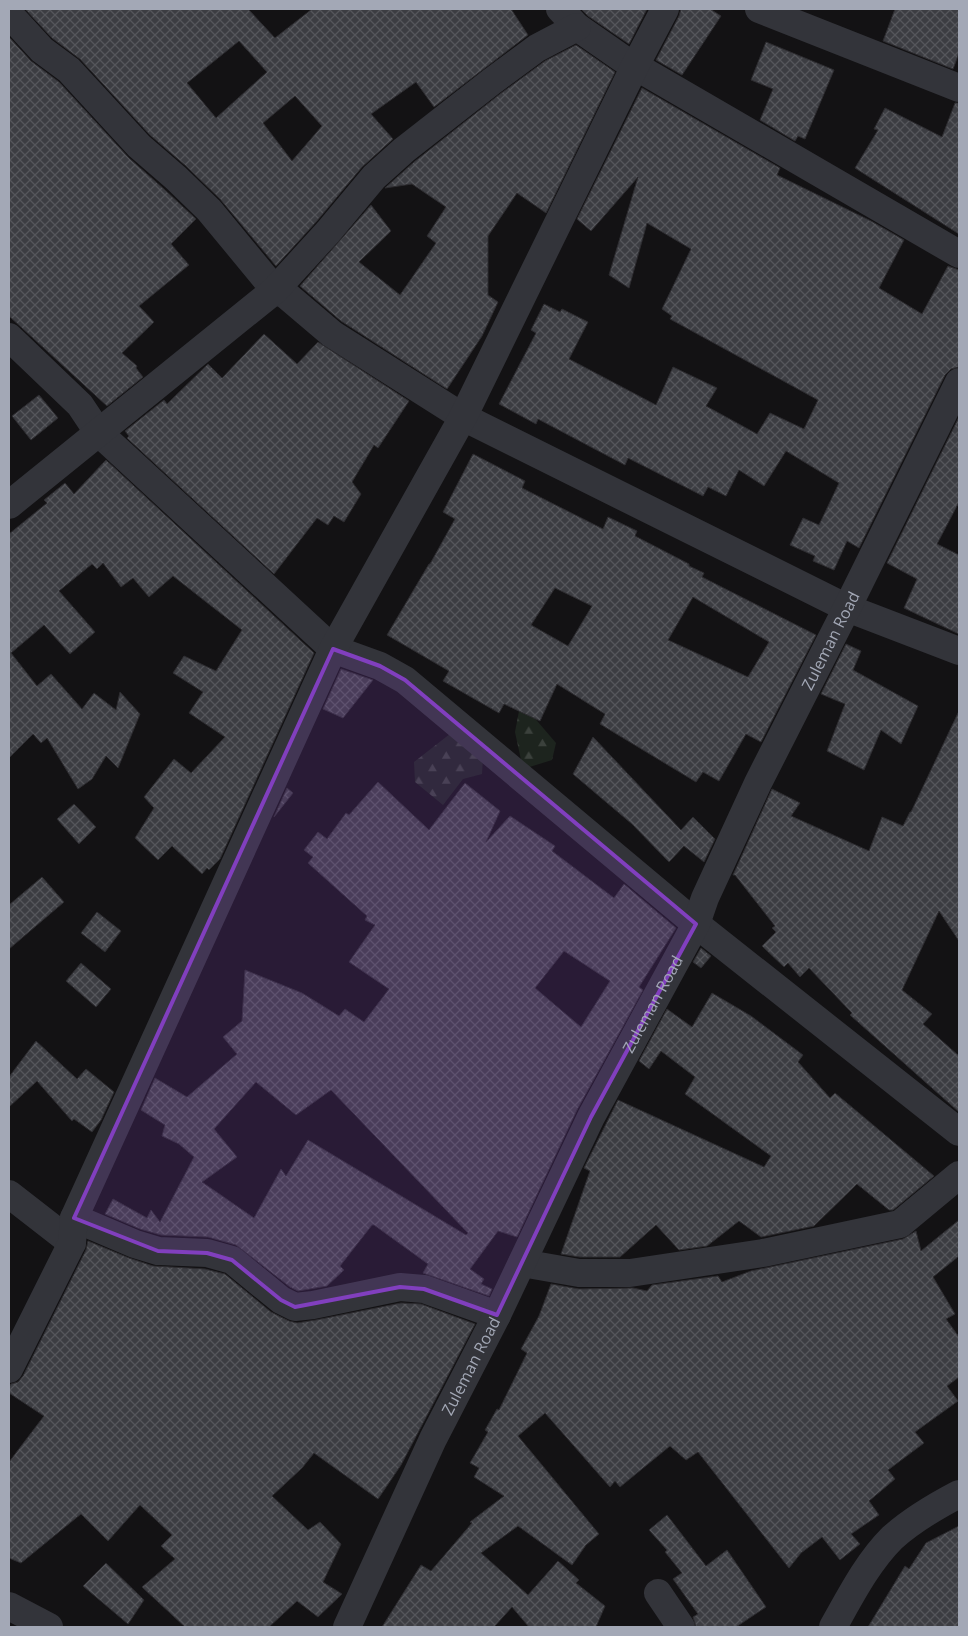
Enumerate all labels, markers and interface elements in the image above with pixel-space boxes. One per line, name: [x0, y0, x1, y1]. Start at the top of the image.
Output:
street label: Zuleman Road: [796, 588, 865, 694]
street label: Zuleman Road: [617, 951, 688, 1057]
street label: Zuleman Road: [436, 1313, 505, 1419]

